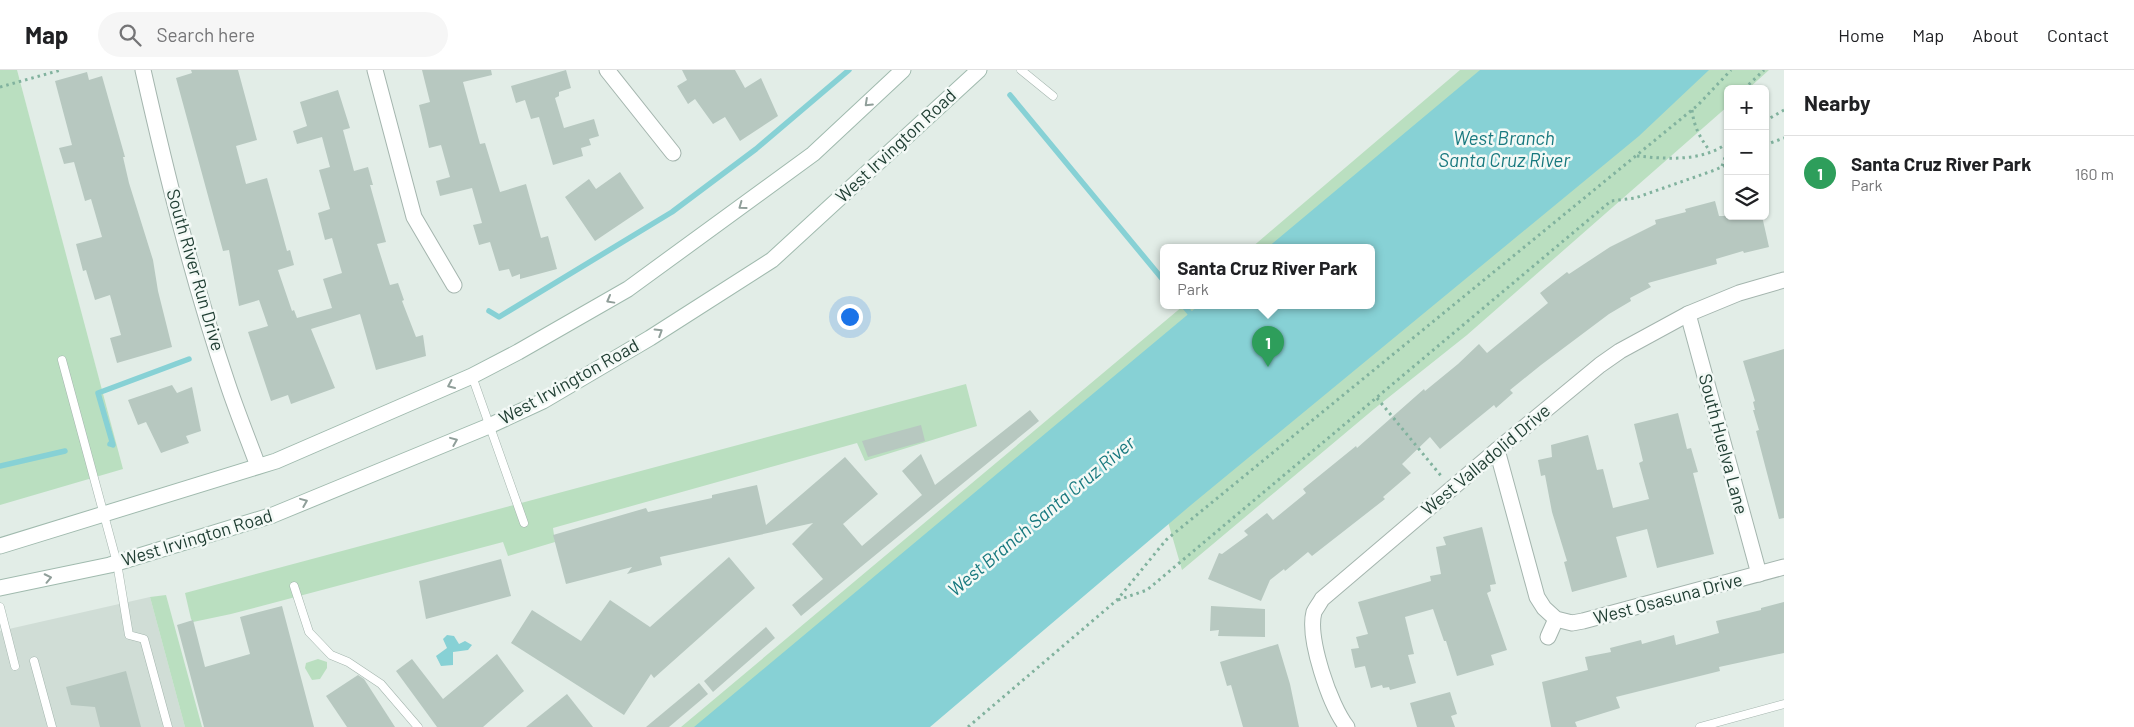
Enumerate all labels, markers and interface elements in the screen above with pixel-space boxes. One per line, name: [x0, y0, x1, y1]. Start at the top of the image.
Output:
search box: [98, 12, 448, 57]
text: Map: [25, 20, 68, 49]
icon: search: [116, 21, 144, 49]
text: Search here: [156, 23, 255, 46]
text: Home: [1838, 24, 1884, 46]
text: Map: [1912, 24, 1944, 46]
text: About: [1972, 24, 2019, 46]
text: Contact: [2047, 24, 2109, 46]
street label: West Irvington Road: [831, 84, 960, 207]
map controls: [1724, 85, 1769, 220]
button: +: [1724, 85, 1769, 130]
text: Nearby: [1804, 90, 1870, 115]
one-way arrow: [864, 97, 873, 106]
water label: West Branch Santa Cruz River: [1438, 126, 1571, 171]
button: −: [1724, 130, 1769, 175]
text: Santa Cruz River Park: [1851, 152, 2031, 175]
text: 1: [1817, 164, 1823, 183]
text: 160 m: [2075, 164, 2114, 183]
button: layers: [1724, 175, 1769, 220]
text: Park: [1851, 175, 1882, 194]
street label: South River Run Drive: [162, 186, 230, 353]
one-way arrow: [738, 200, 748, 209]
popup: [1160, 244, 1375, 309]
text: Santa Cruz River Park: [1177, 256, 1358, 279]
text: Park: [1177, 279, 1209, 298]
one-way arrow: [606, 294, 615, 304]
your location: [837, 304, 863, 330]
pin: 1: [1252, 326, 1284, 367]
one-way arrow: [654, 328, 663, 338]
street label: West Irvington Road: [495, 334, 642, 429]
street label: South Huelva Lane: [1695, 371, 1753, 516]
one-way arrow: [447, 378, 456, 389]
street label: West Valladolid Drive: [1416, 399, 1554, 520]
water label: West Branch Santa Cruz River: [943, 430, 1140, 601]
one-way arrow: [449, 436, 458, 447]
one-way arrow: [299, 498, 308, 509]
street label: West Irvington Road: [119, 504, 275, 570]
street label: West Osasuna Drive: [1591, 568, 1745, 628]
one-way arrow: [43, 573, 52, 584]

